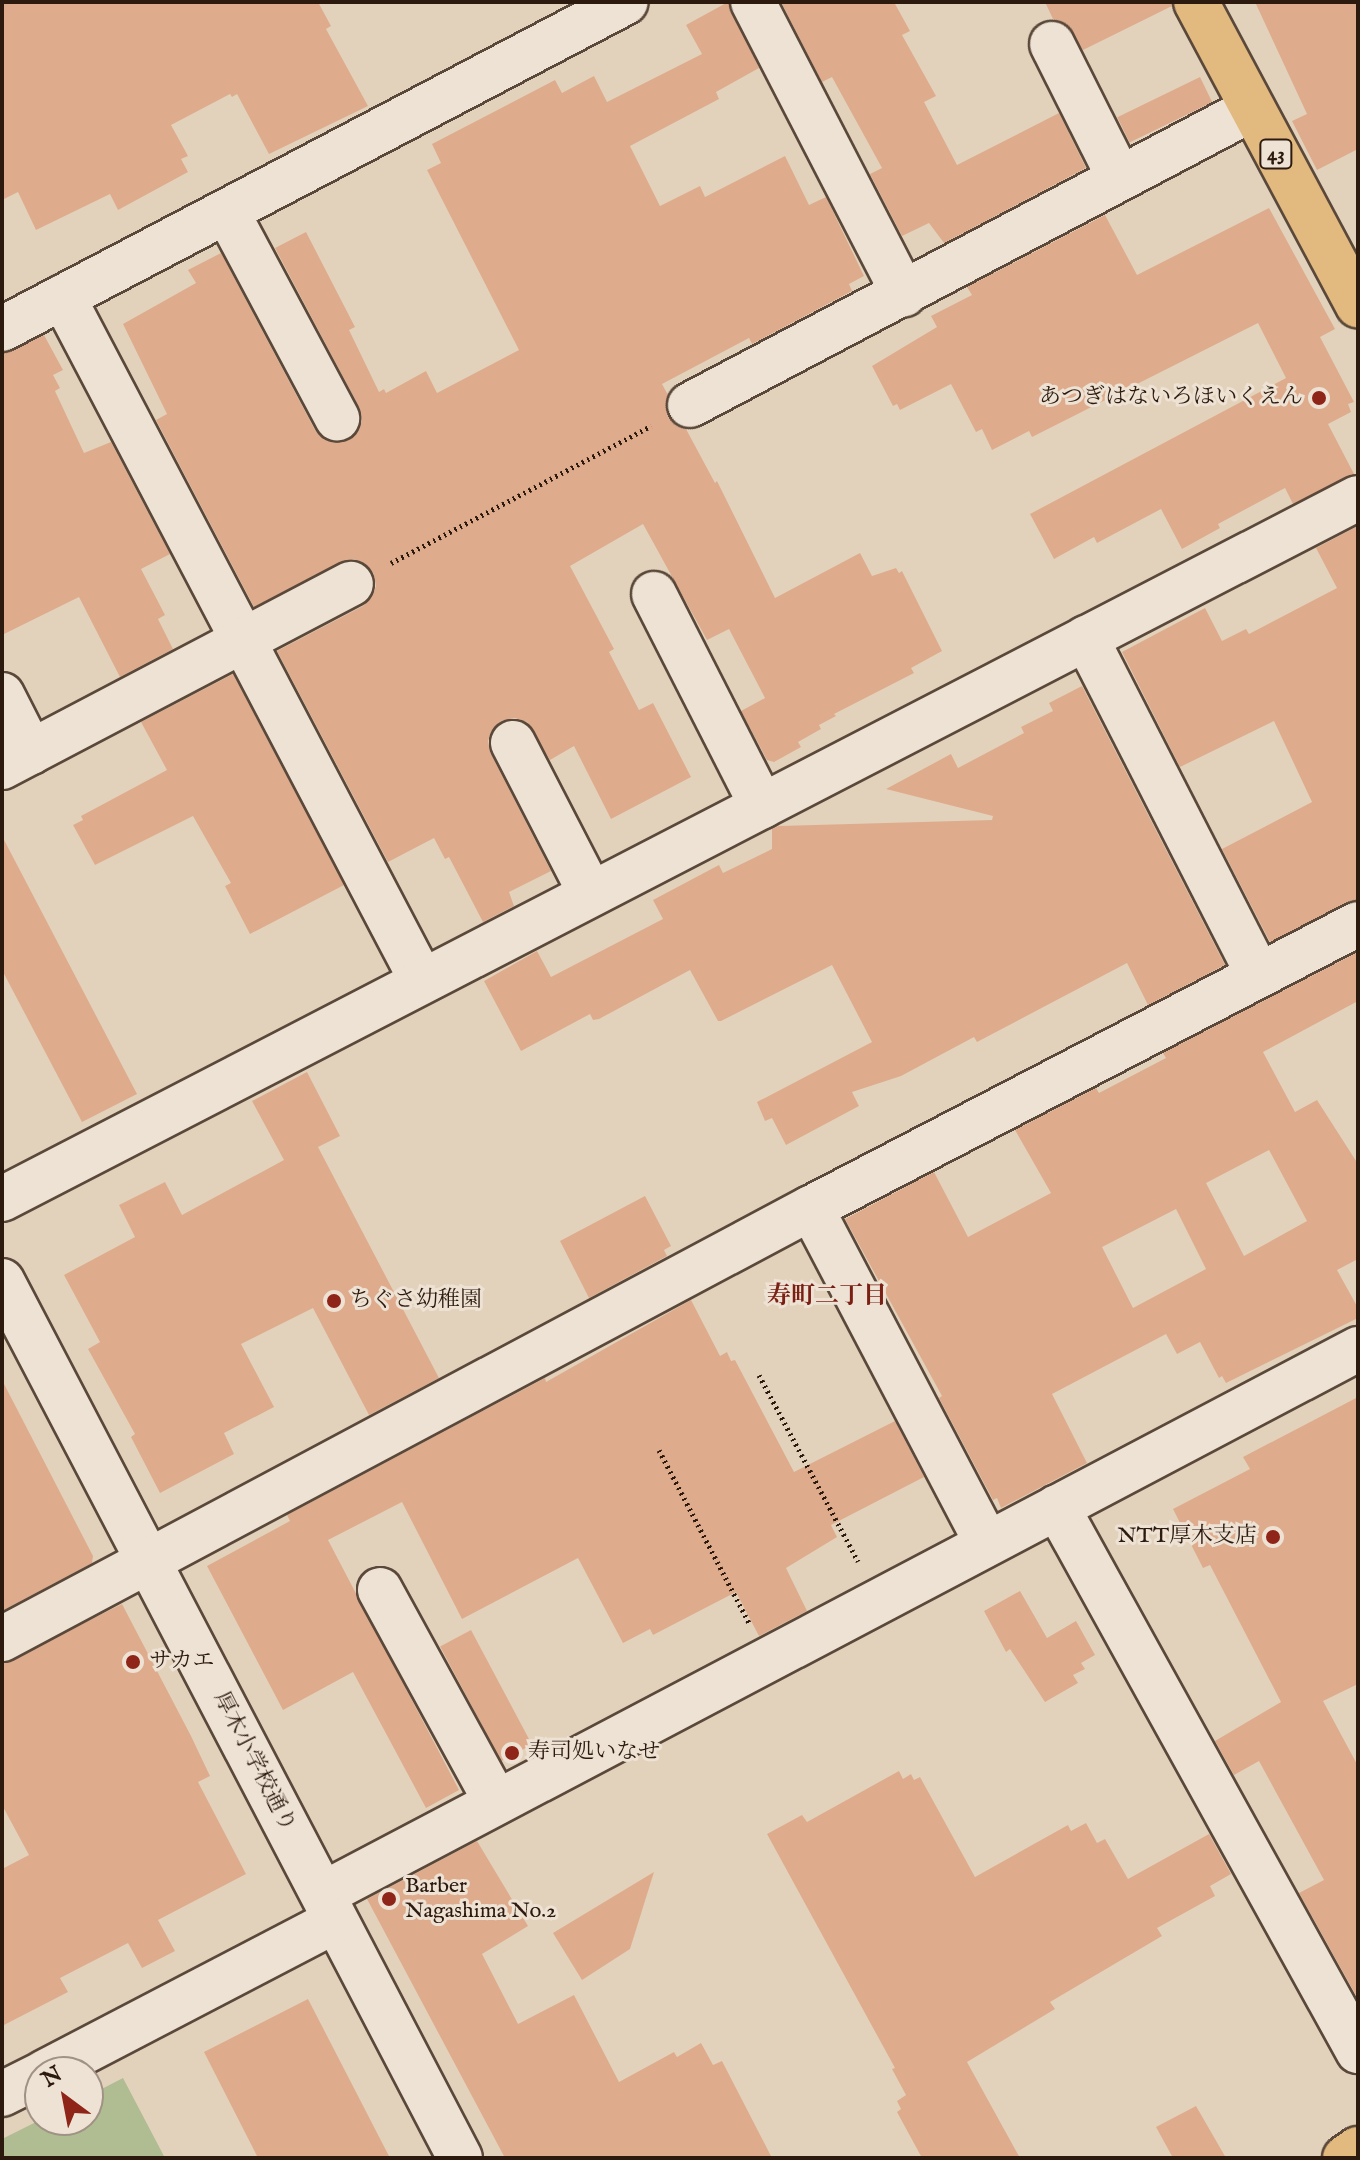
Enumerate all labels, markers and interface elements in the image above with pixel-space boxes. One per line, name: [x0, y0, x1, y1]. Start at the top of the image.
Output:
road number: 43: [1258, 138, 1294, 170]
place label: あつぎはないろほいくえん: [1039, 385, 1303, 411]
marker: あつぎはないろほいくえん: [1310, 389, 1328, 407]
district label: 寿町二丁目: [767, 1283, 887, 1311]
place label: ちぐさ幼稚園: [350, 1288, 482, 1314]
marker: ちぐさ幼稚園: [325, 1292, 343, 1310]
place label: NTT厚木支店: [1118, 1524, 1257, 1550]
marker: NTT厚木支店: [1264, 1528, 1282, 1546]
place label: サカエ: [149, 1649, 215, 1675]
marker: サカエ: [124, 1653, 142, 1671]
street label: 厚木小学校通り: [207, 1687, 301, 1837]
place label: 寿司処いなせ: [528, 1740, 660, 1766]
marker: 寿司処いなせ: [503, 1744, 521, 1762]
place label: Barber Nagashima No.2: [405, 1873, 556, 1924]
marker: Barber Nagashima No.2: [380, 1890, 398, 1908]
north arrow: [24, 2056, 104, 2136]
text: N: [37, 2060, 68, 2094]

